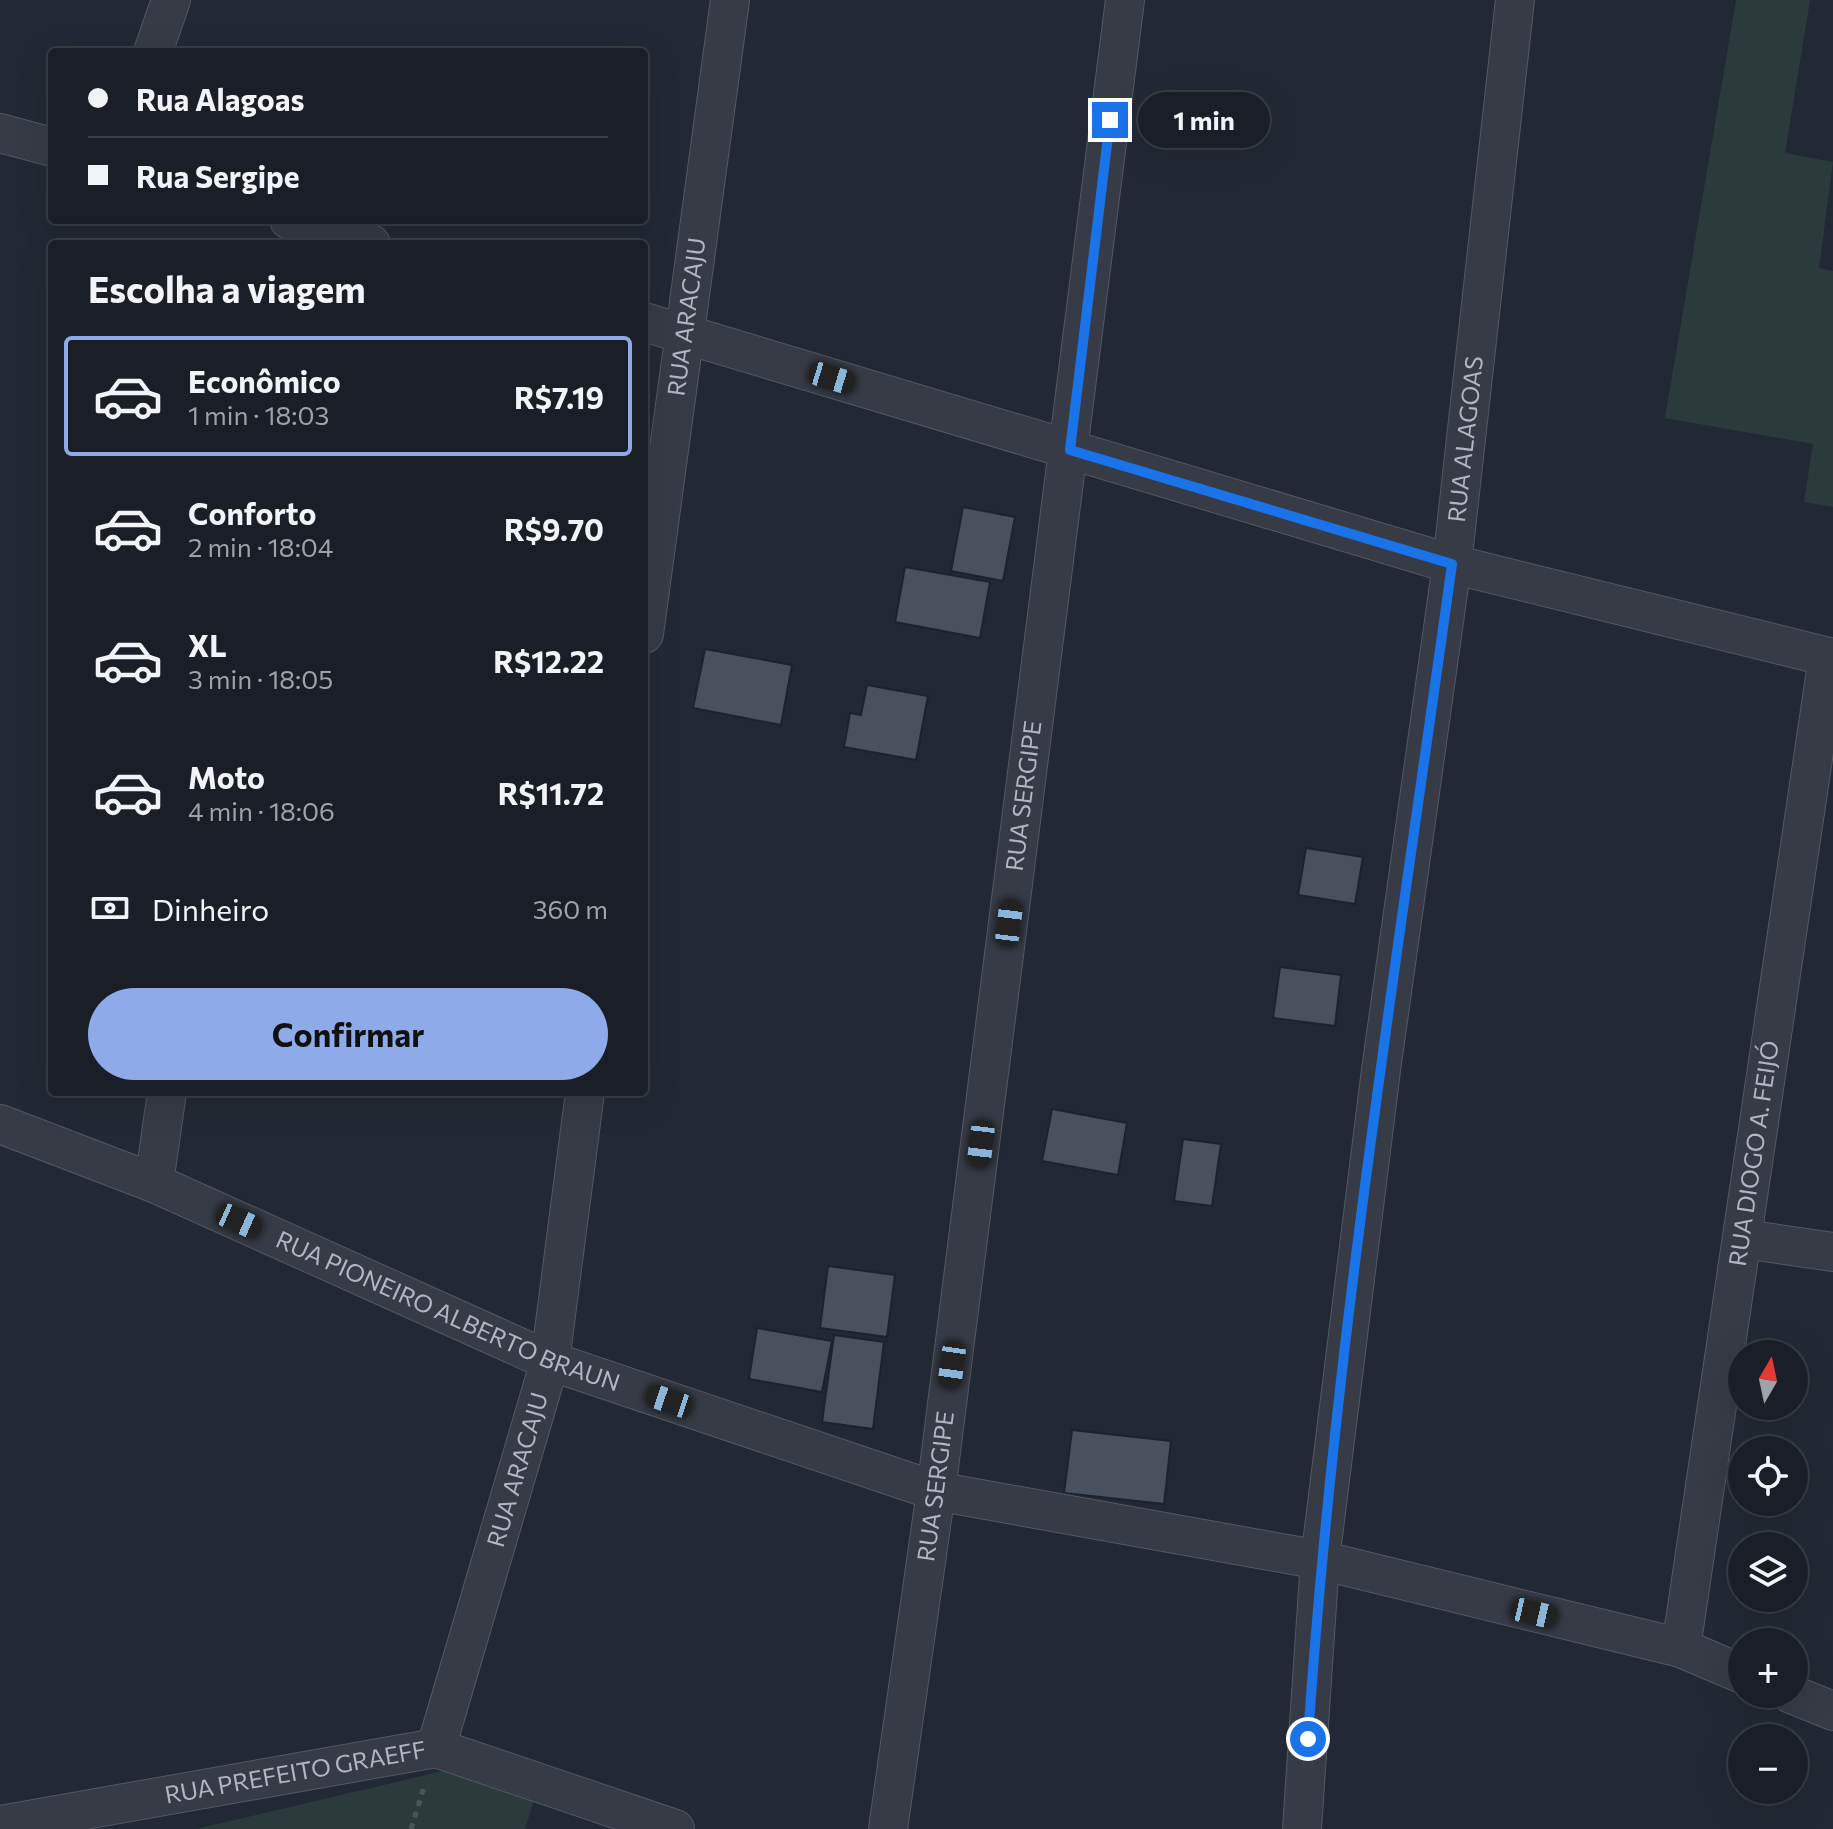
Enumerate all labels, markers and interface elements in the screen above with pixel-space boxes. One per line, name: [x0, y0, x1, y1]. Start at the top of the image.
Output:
text: Rua Alagoas: [136, 80, 304, 117]
callout: 1 min: [1138, 92, 1270, 148]
route end: [1092, 102, 1128, 138]
text: 1 min: [1173, 104, 1235, 135]
text: Rua Sergipe: [136, 157, 300, 194]
street label: RUA ARACAJU: [660, 236, 711, 398]
text: Escolha a viagem: [88, 266, 366, 310]
street label: RUA ALAGOAS: [1441, 354, 1488, 523]
icon: car: [92, 360, 164, 432]
car: [806, 360, 858, 396]
text: Econômico: [188, 362, 341, 399]
text: R$7.19: [514, 378, 604, 415]
text: 1 min · 18:03: [188, 399, 329, 430]
icon: car: [92, 492, 164, 564]
text: Conforto: [188, 494, 316, 531]
text: R$9.70: [504, 510, 604, 547]
text: 2 min · 18:04: [188, 531, 333, 562]
icon: car: [92, 624, 164, 696]
text: XL: [188, 626, 227, 663]
text: R$12.22: [493, 642, 604, 679]
text: 3 min · 18:05: [188, 663, 333, 694]
street label: RUA SERGIPE: [999, 719, 1047, 873]
icon: car: [92, 756, 164, 828]
text: Moto: [188, 758, 265, 795]
text: R$11.72: [498, 774, 604, 811]
text: 4 min · 18:06: [188, 795, 335, 826]
icon: cash: [88, 886, 132, 930]
text: Dinheiro: [152, 890, 269, 927]
text: 360 m: [533, 893, 608, 924]
car: [994, 898, 1024, 948]
button: Confirmar: [88, 988, 608, 1080]
street label: RUA DIOGO A. FEIJÓ: [1722, 1038, 1784, 1268]
car: [966, 1119, 996, 1169]
car: [212, 1200, 266, 1242]
street label: RUA PIONEIRO ALBERTO BRAUN: [272, 1224, 624, 1397]
car: [937, 1340, 967, 1390]
north arrow: [1728, 1340, 1808, 1420]
map controls: [1728, 1340, 1808, 1804]
car: [642, 1382, 696, 1420]
street label: RUA ARACAJU: [480, 1389, 553, 1550]
street label: RUA SERGIPE: [910, 1409, 959, 1563]
button: locate: [1728, 1436, 1808, 1516]
button: layers: [1728, 1532, 1808, 1612]
car: [1508, 1596, 1560, 1630]
button: +: [1728, 1628, 1808, 1708]
route start: [1290, 1721, 1326, 1757]
button: −: [1728, 1724, 1808, 1804]
street label: RUA PREFEITO GRAEFF: [162, 1734, 428, 1809]

